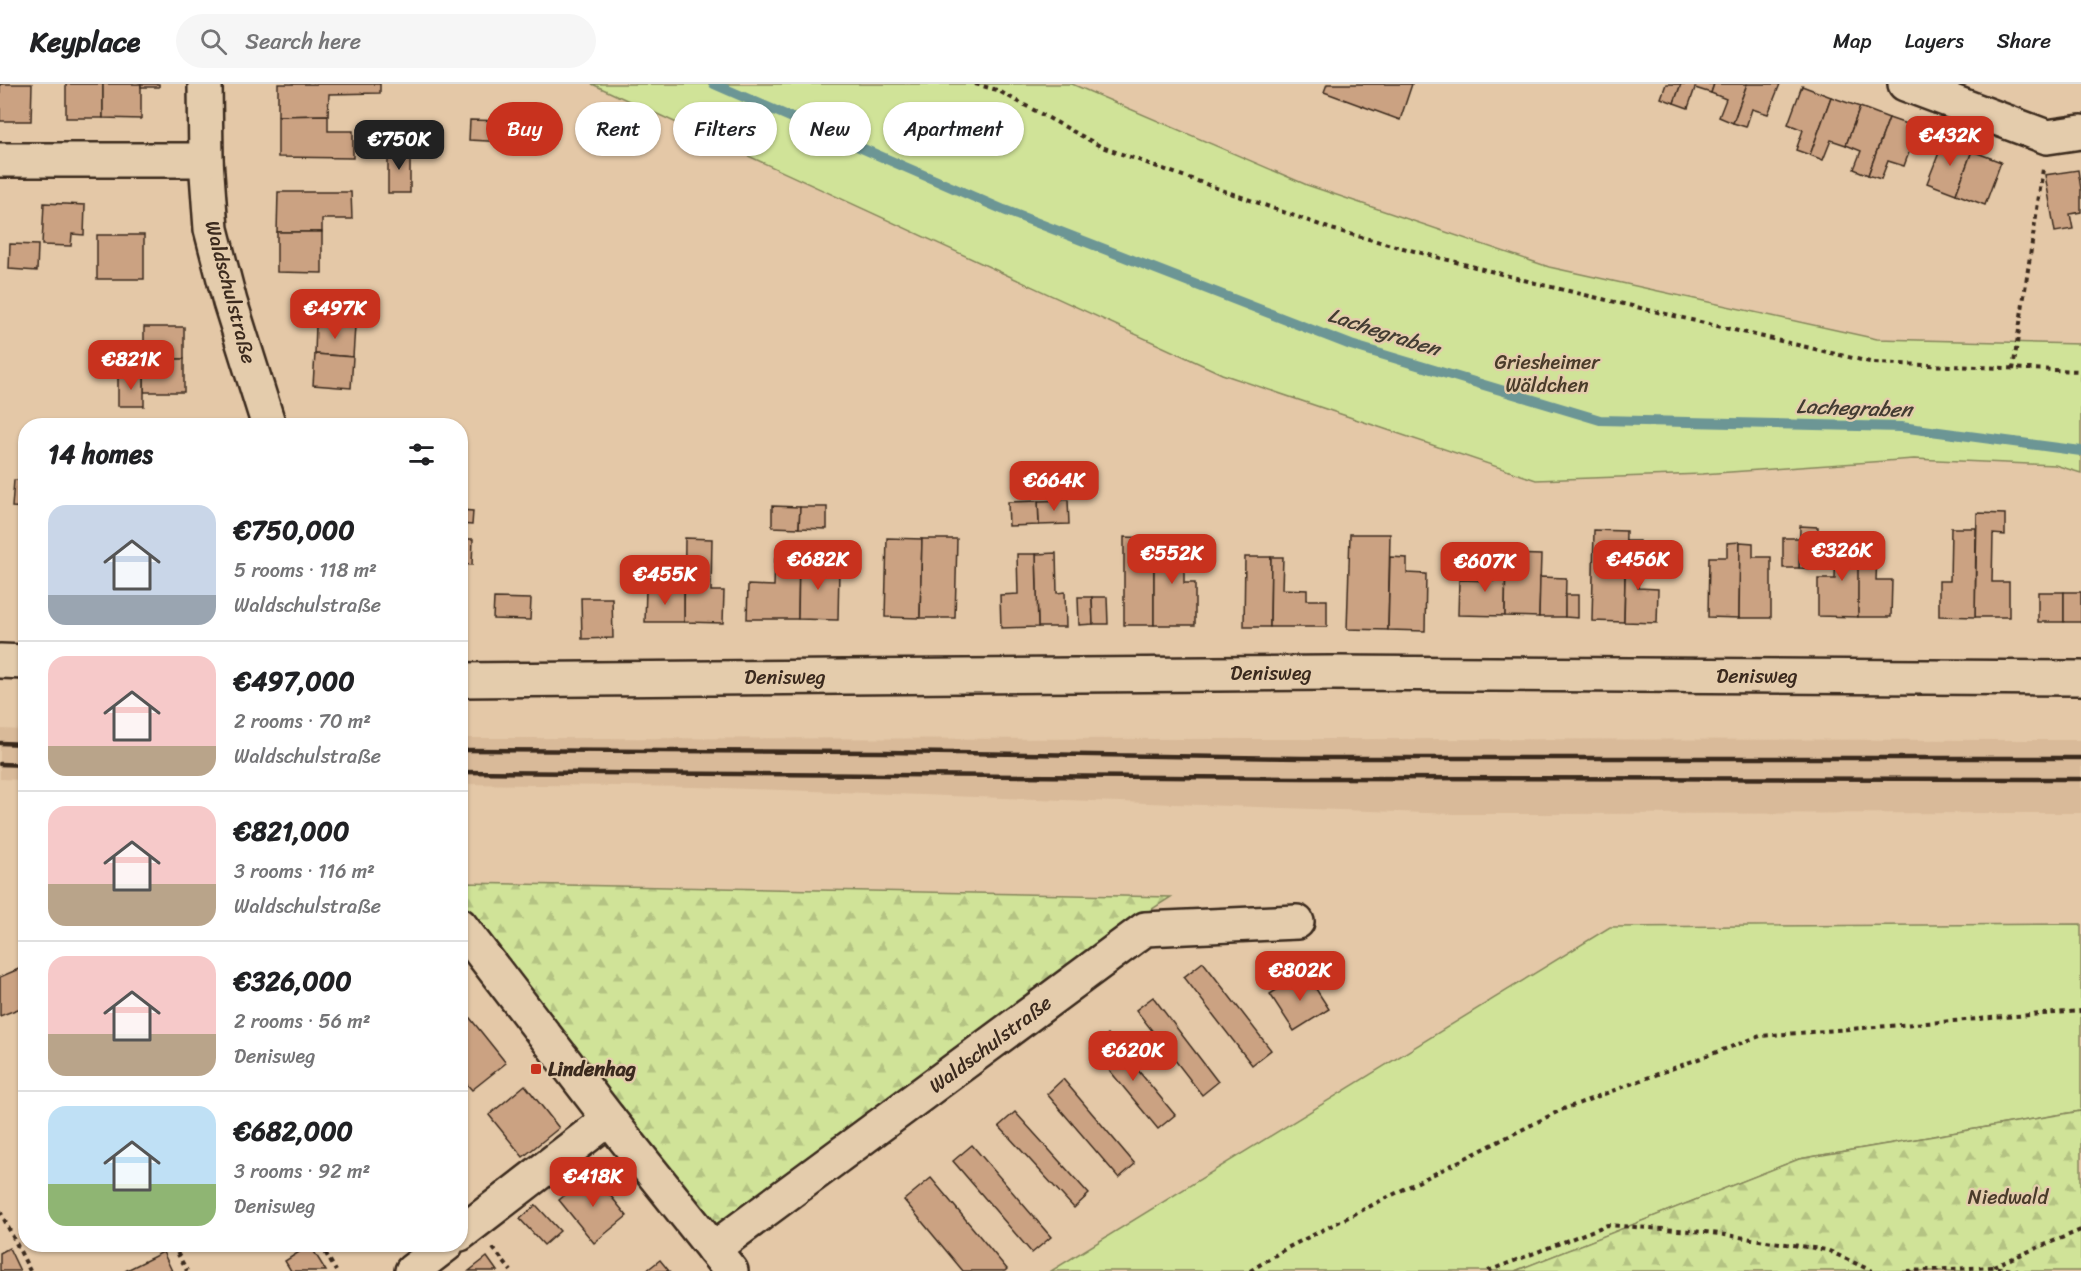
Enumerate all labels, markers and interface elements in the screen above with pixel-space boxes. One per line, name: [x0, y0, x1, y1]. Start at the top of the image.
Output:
search box: [176, 14, 596, 68]
text: Keyplace: [30, 17, 140, 66]
text: Search here: [245, 22, 361, 61]
text: Map: [1833, 22, 1872, 60]
text: Layers: [1905, 22, 1964, 60]
text: Share: [1997, 22, 2051, 60]
icon: search: [197, 25, 230, 58]
chip: Buy: [486, 102, 563, 156]
chip: Rent: [575, 102, 661, 156]
chip: Filters: [673, 102, 777, 156]
chip: New: [789, 102, 871, 156]
chip: Apartment: [883, 102, 1024, 156]
pin: €432K: [1908, 116, 1992, 167]
text: €432K: [1920, 118, 1980, 153]
pin: €750K: [357, 120, 441, 171]
text: €750K: [368, 122, 430, 157]
street label: Waldschulstraße: [195, 217, 266, 368]
pin: €497K: [293, 289, 377, 340]
text: €497K: [304, 291, 366, 326]
water label: Lachegraben: [1323, 296, 1447, 369]
pin: €821K: [89, 340, 173, 391]
text: €821K: [102, 342, 160, 377]
park label: Griesheimer Wäldchen: [1494, 345, 1601, 403]
water label: Lachegraben: [1796, 387, 1915, 429]
text: 14 homes: [48, 431, 153, 477]
icon: filters: [405, 438, 438, 471]
pin: €664K: [1012, 461, 1096, 512]
text: €664K: [1024, 463, 1084, 498]
text: €750,000: [234, 507, 355, 553]
icon: home: [96, 529, 168, 601]
pin: €326K: [1800, 531, 1884, 582]
text: €326K: [1812, 533, 1872, 568]
pin: €552K: [1130, 534, 1214, 585]
text: €552K: [1141, 536, 1203, 571]
pin: €682K: [776, 540, 860, 591]
pin: €456K: [1596, 540, 1680, 591]
text: €682K: [788, 542, 848, 577]
pin: €607K: [1443, 542, 1527, 593]
text: €456K: [1607, 542, 1669, 577]
text: €607K: [1455, 544, 1515, 579]
text: 5 rooms · 118 m²: [234, 553, 377, 588]
pin: €455K: [623, 555, 707, 606]
text: €455K: [634, 557, 696, 592]
text: Waldschulstraße: [234, 588, 381, 623]
street label: Denisweg: [1230, 656, 1312, 691]
text: €497,000: [234, 658, 355, 704]
street label: Denisweg: [1716, 659, 1798, 694]
street label: Denisweg: [744, 660, 826, 695]
icon: home: [96, 680, 168, 752]
text: 2 rooms · 70 m²: [234, 704, 371, 739]
text: Waldschulstraße: [234, 739, 381, 774]
text: €821,000: [234, 808, 349, 854]
icon: home: [96, 830, 168, 902]
text: 3 rooms · 116 m²: [234, 854, 375, 889]
text: Waldschulstraße: [234, 889, 381, 924]
pin: €802K: [1258, 951, 1342, 1002]
text: €802K: [1269, 953, 1331, 988]
text: €326,000: [234, 958, 352, 1004]
icon: home: [96, 980, 168, 1052]
street label: Waldschulstraße: [921, 986, 1060, 1103]
text: 2 rooms · 56 m²: [234, 1004, 371, 1039]
pin: €620K: [1091, 1031, 1175, 1082]
text: €620K: [1103, 1033, 1163, 1068]
text: Denisweg: [234, 1039, 315, 1074]
place label: Lindenhag: [548, 1052, 636, 1087]
marker: Lindenhag: [529, 1062, 543, 1076]
text: €682,000: [234, 1108, 353, 1154]
icon: home: [96, 1130, 168, 1202]
text: 3 rooms · 92 m²: [234, 1154, 370, 1189]
pin: €418K: [551, 1157, 635, 1208]
text: €418K: [564, 1159, 622, 1194]
park label: Niedwald: [1968, 1180, 2050, 1215]
text: Denisweg: [234, 1189, 315, 1224]

